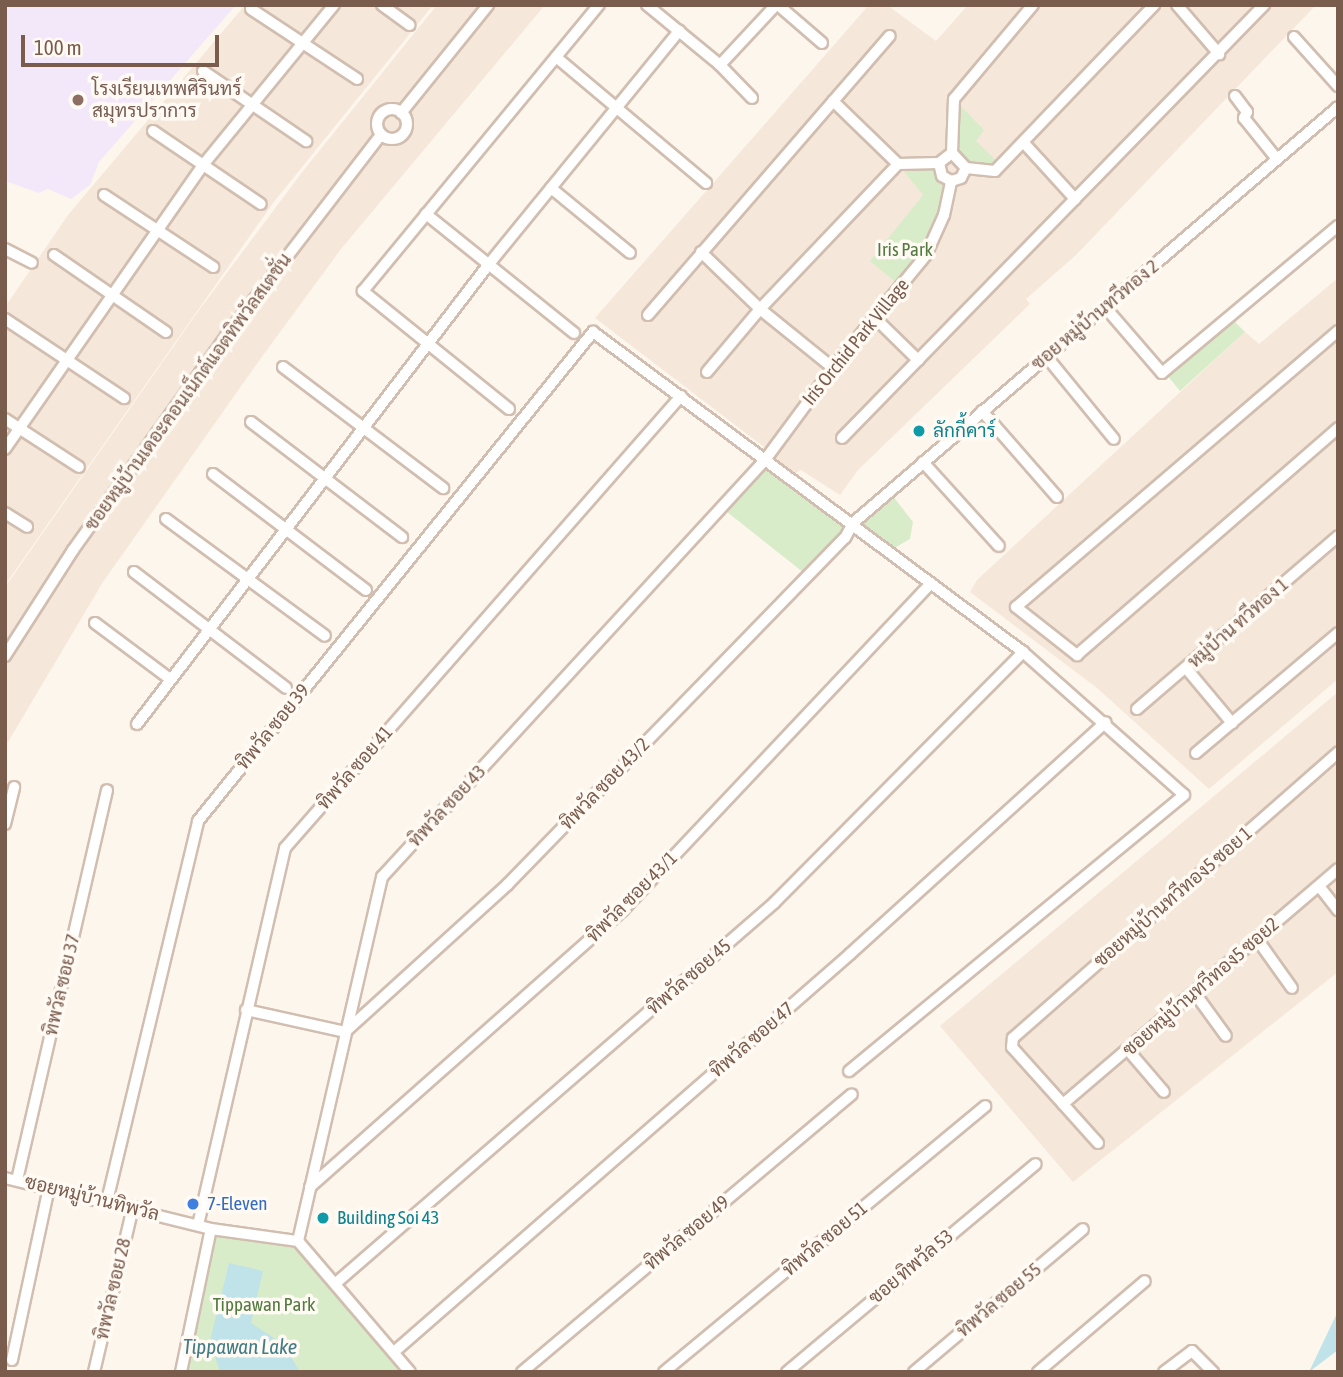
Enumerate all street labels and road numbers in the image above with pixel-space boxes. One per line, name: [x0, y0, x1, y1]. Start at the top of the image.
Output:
street label: ซอยหมู่บ้านเดอะคอนเน็กต์แอตทิพวัลสเตชั่น: [80, 249, 296, 535]
street label: ซอย หมู่บ้านทวีทอง 2: [1027, 255, 1163, 375]
street label: Iris Orchid Park Village: [798, 274, 914, 410]
street label: หมู่บ้าน ทวีทอง 1: [1183, 573, 1293, 673]
street label: ทิพวัล ซอย 39: [232, 680, 314, 774]
street label: ทิพวัล ซอย 41: [312, 721, 398, 815]
street label: ทิพวัล ซอย 43/2: [555, 733, 655, 835]
street label: ทิพวัล ซอย 43: [403, 760, 491, 852]
street label: ซอยหมู่บ้านทวีทอง5 ซอย 1: [1089, 822, 1257, 972]
street label: ทิพวัล ซอย 43/1: [582, 847, 682, 947]
street label: ซอยหมู่บ้านทวีทอง5 ซอย2: [1118, 913, 1284, 1061]
street label: ทิพวัล ซอย 37: [39, 932, 85, 1038]
street label: ทิพวัล ซอย 45: [642, 934, 736, 1020]
street label: ทิพวัล ซอย 47: [705, 997, 799, 1083]
street label: ซอยหมู่บ้านทิพวัล: [22, 1170, 162, 1226]
street label: ทิพวัล ซอย 49: [640, 1191, 734, 1275]
street label: ทิพวัล ซอย 51: [778, 1197, 872, 1281]
street label: ซอย ทิพวัล 53: [864, 1225, 958, 1309]
street label: ทิพวัล ซอย 28: [90, 1236, 136, 1342]
street label: ทิพวัล ซอย 55: [952, 1258, 1046, 1342]

